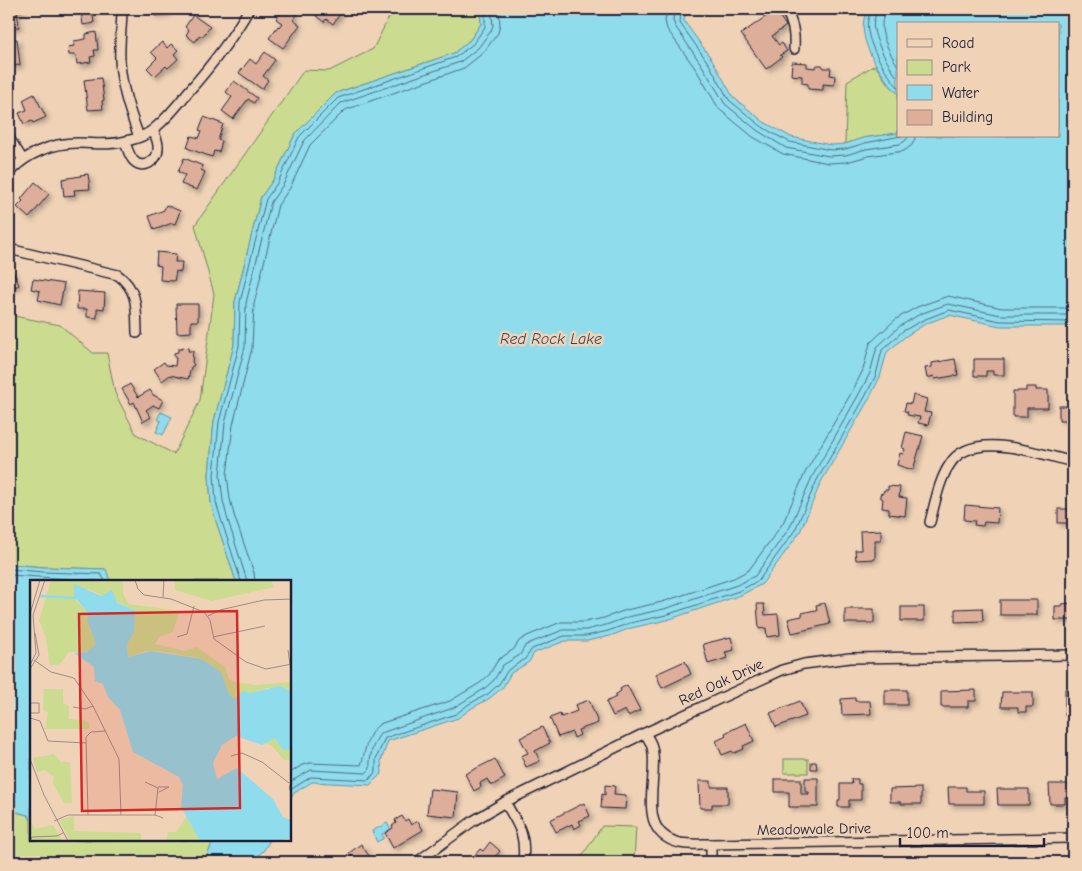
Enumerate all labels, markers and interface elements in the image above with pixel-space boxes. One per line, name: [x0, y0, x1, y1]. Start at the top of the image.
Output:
legend: [897, 22, 1060, 138]
text: Road: [942, 34, 974, 52]
text: Park: [942, 58, 971, 76]
text: Water: [942, 84, 979, 102]
text: Building: [942, 108, 993, 126]
water label: Red Rock Lake: [500, 330, 602, 348]
inset map: [30, 580, 291, 841]
street label: Red Oak Drive: [676, 654, 767, 709]
scale bar: [900, 816, 1043, 848]
street label: Meadowvale Drive: [757, 819, 872, 839]
text: 100 m: [907, 824, 949, 842]

